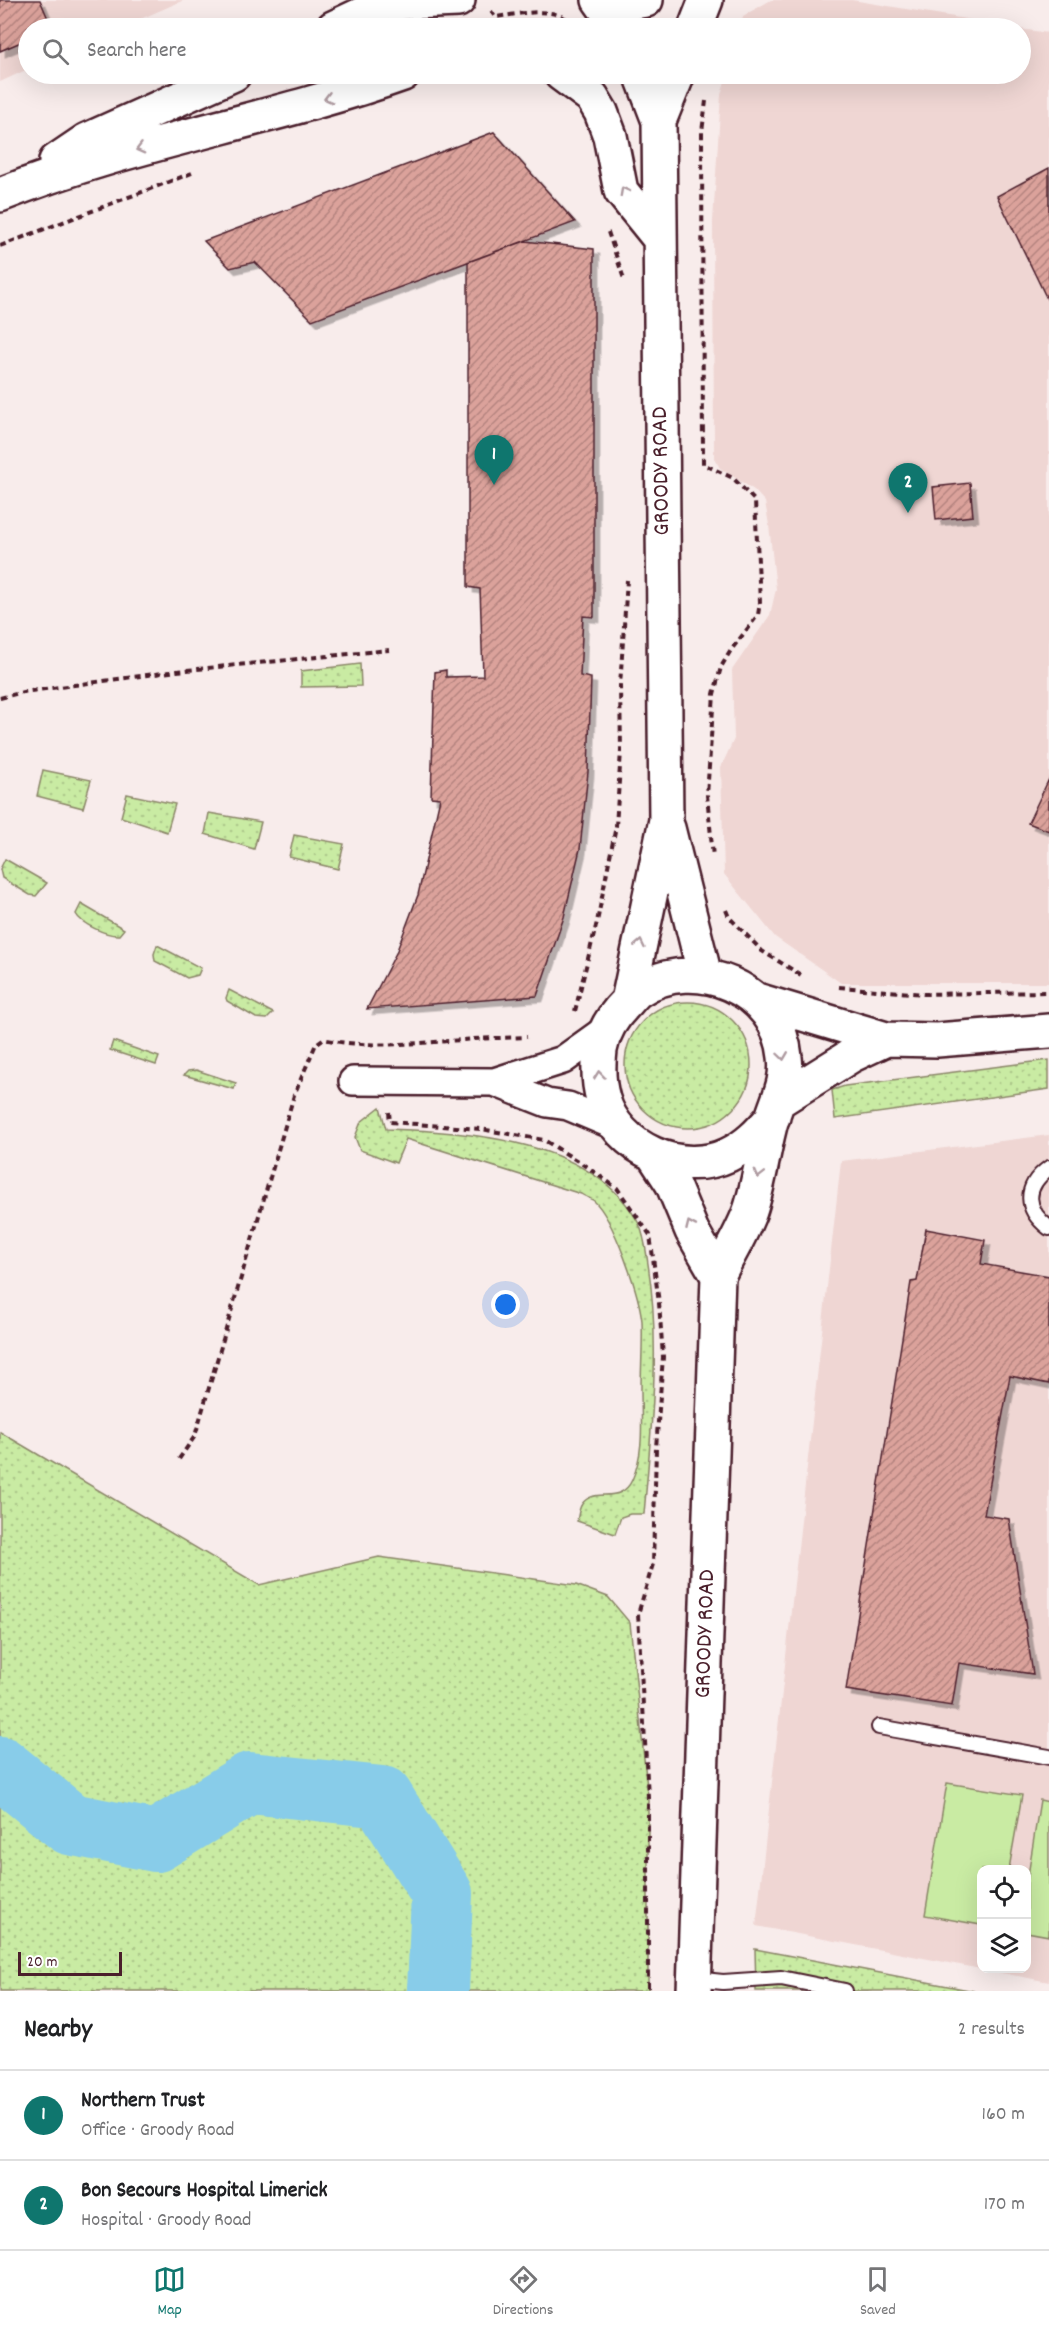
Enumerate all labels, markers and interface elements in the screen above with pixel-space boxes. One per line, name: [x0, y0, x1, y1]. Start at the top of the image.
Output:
search box: [18, 18, 1031, 84]
icon: search: [39, 35, 72, 68]
text: Search here: [87, 36, 186, 67]
one-way arrow: [323, 91, 334, 103]
one-way arrow: [135, 142, 145, 154]
one-way arrow: [620, 186, 632, 197]
street label: GROODY ROAD: [644, 406, 680, 536]
pin: 1: [474, 436, 514, 485]
pin: 2: [888, 464, 928, 513]
one-way arrow: [633, 939, 646, 949]
one-way arrow: [777, 1051, 789, 1060]
one-way arrow: [593, 1071, 606, 1080]
one-way arrow: [753, 1169, 766, 1179]
one-way arrow: [685, 1220, 697, 1231]
your location: [491, 1290, 520, 1319]
street label: GROODY ROAD: [687, 1569, 725, 1699]
map controls: [977, 1865, 1031, 1973]
button: locate: [977, 1865, 1031, 1919]
button: layers: [977, 1919, 1031, 1973]
scale bar: [18, 1949, 122, 1976]
text: 20 m: [27, 1951, 57, 1974]
text: Nearby: [24, 2012, 92, 2049]
text: 2 results: [958, 2016, 1025, 2044]
text: Northern Trust: [81, 2086, 205, 2117]
text: 1: [41, 2101, 46, 2129]
text: 160 m: [982, 2101, 1025, 2129]
text: Office · Groody Road: [81, 2117, 234, 2145]
text: Bon Secours Hospital Limerick: [81, 2176, 327, 2207]
text: 2: [39, 2191, 48, 2219]
text: 170 m: [984, 2191, 1025, 2219]
text: Hospital · Groody Road: [81, 2207, 251, 2235]
tab: Map: [153, 2263, 186, 2322]
tab: Directions: [493, 2263, 553, 2322]
tab: Saved: [860, 2263, 896, 2322]

